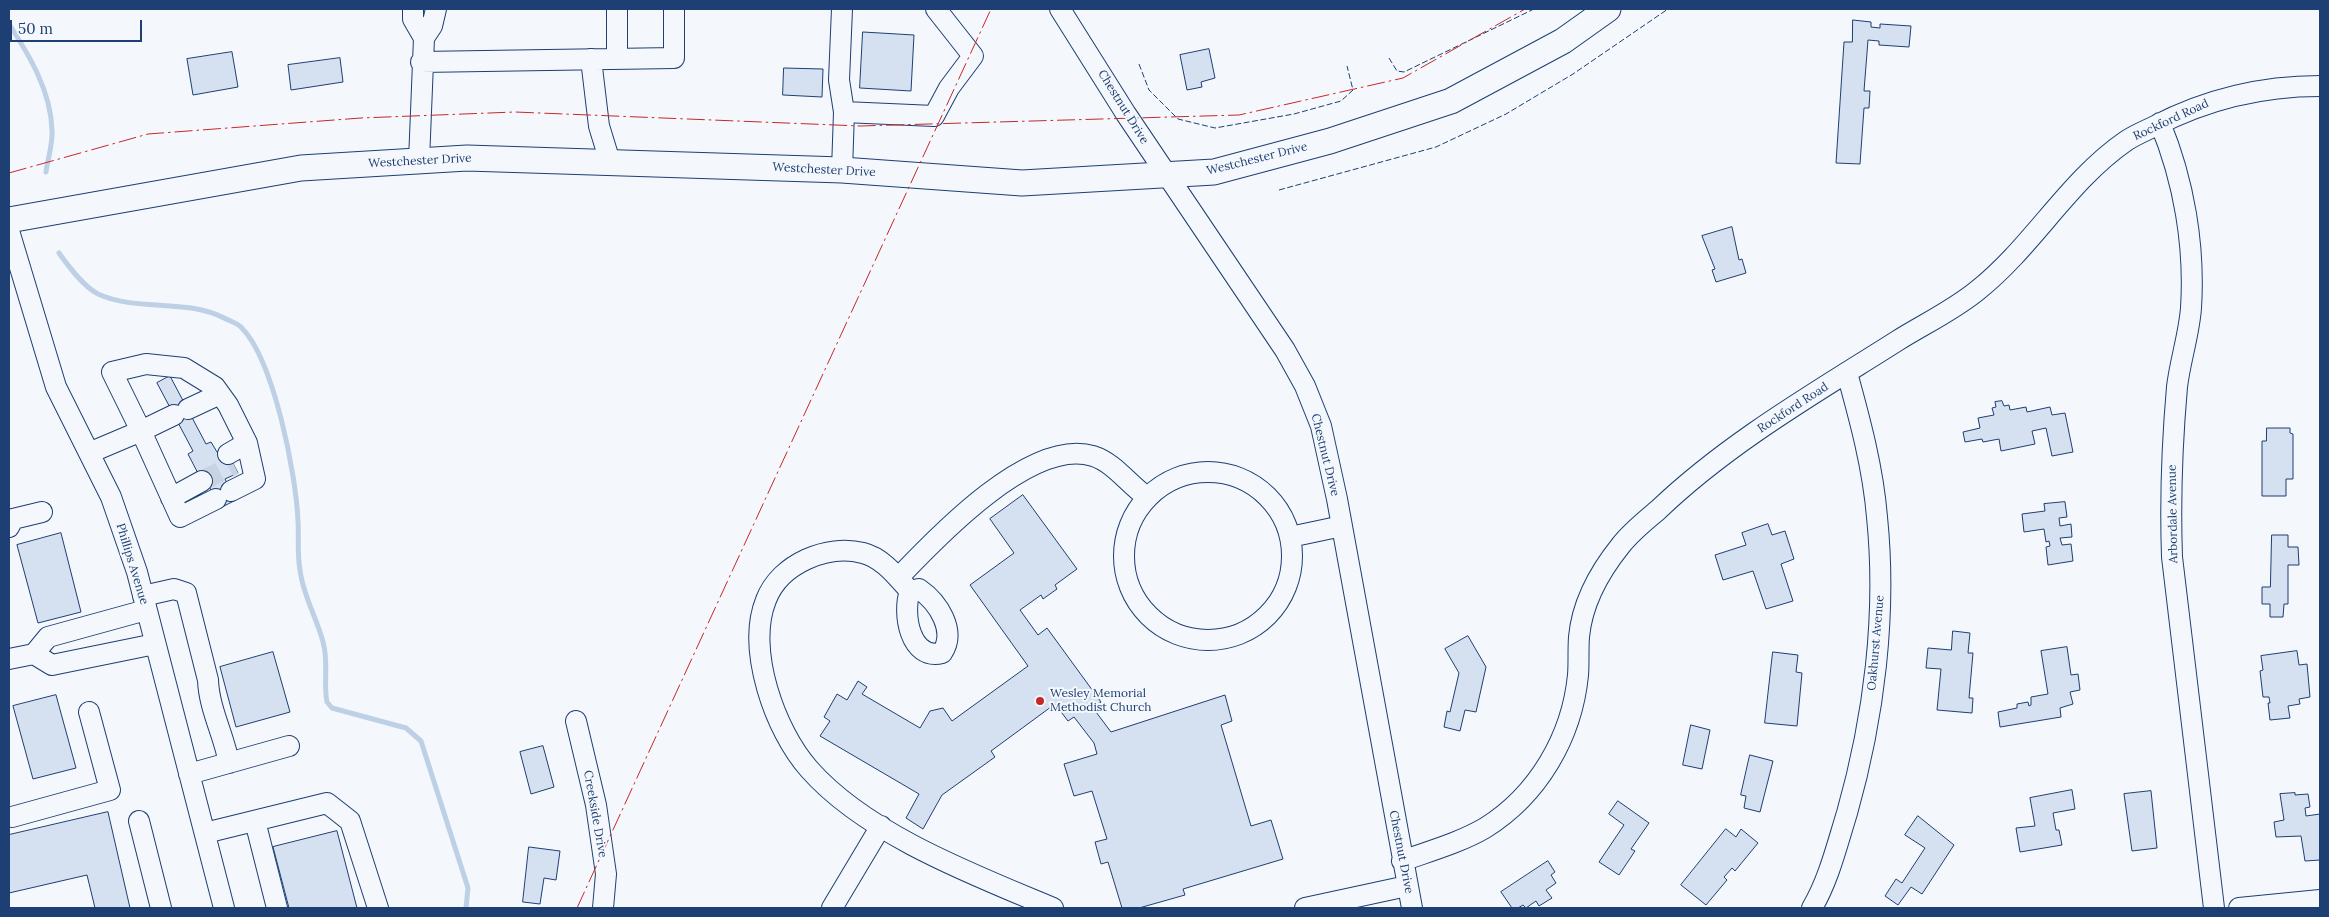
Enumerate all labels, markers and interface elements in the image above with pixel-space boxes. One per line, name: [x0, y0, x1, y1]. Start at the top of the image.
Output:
scale bar: [12, 10, 145, 42]
text: 50 m: [18, 19, 53, 38]
street label: Chestnut Drive: [1094, 67, 1152, 147]
street label: Rockford Road: [2131, 96, 2211, 144]
street label: Westchester Drive: [1205, 140, 1309, 178]
street label: Westchester Drive: [368, 151, 472, 171]
street label: Westchester Drive: [772, 160, 876, 180]
street label: Rockford Road: [1755, 380, 1831, 436]
street label: Chestnut Drive: [1308, 412, 1342, 498]
street label: Arbordale Avenue: [2165, 464, 2181, 564]
street label: Phillips Avenue: [113, 522, 151, 606]
street label: Oakhurst Avenue: [1865, 595, 1887, 691]
place label: Wesley Memorial Methodist Church: [1050, 687, 1152, 715]
marker: Wesley Memorial Methodist Church: [1034, 695, 1046, 707]
street label: Creekside Drive: [580, 769, 610, 859]
street label: Chestnut Drive: [1386, 809, 1416, 895]

